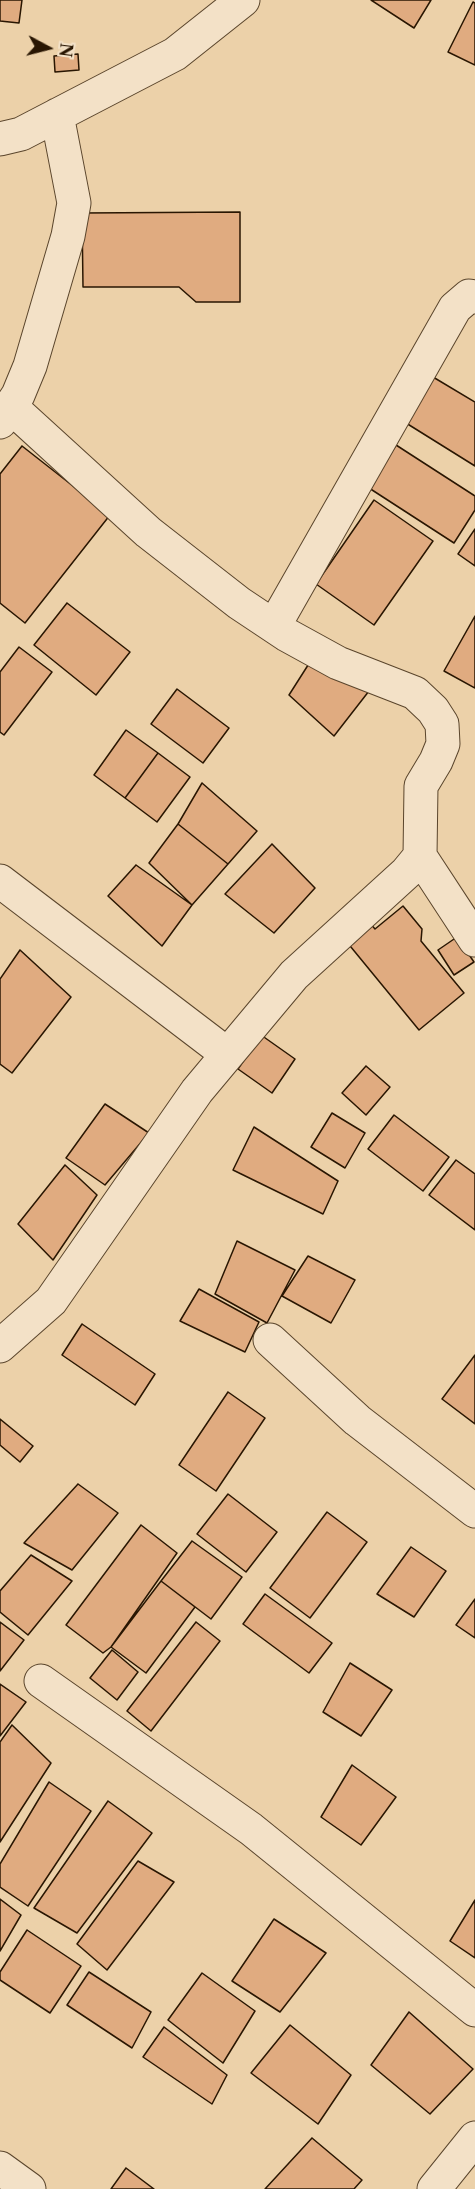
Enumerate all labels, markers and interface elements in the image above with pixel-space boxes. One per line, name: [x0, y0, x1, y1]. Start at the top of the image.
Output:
north arrow: [18, 18, 78, 78]
text: N: [55, 42, 77, 58]

